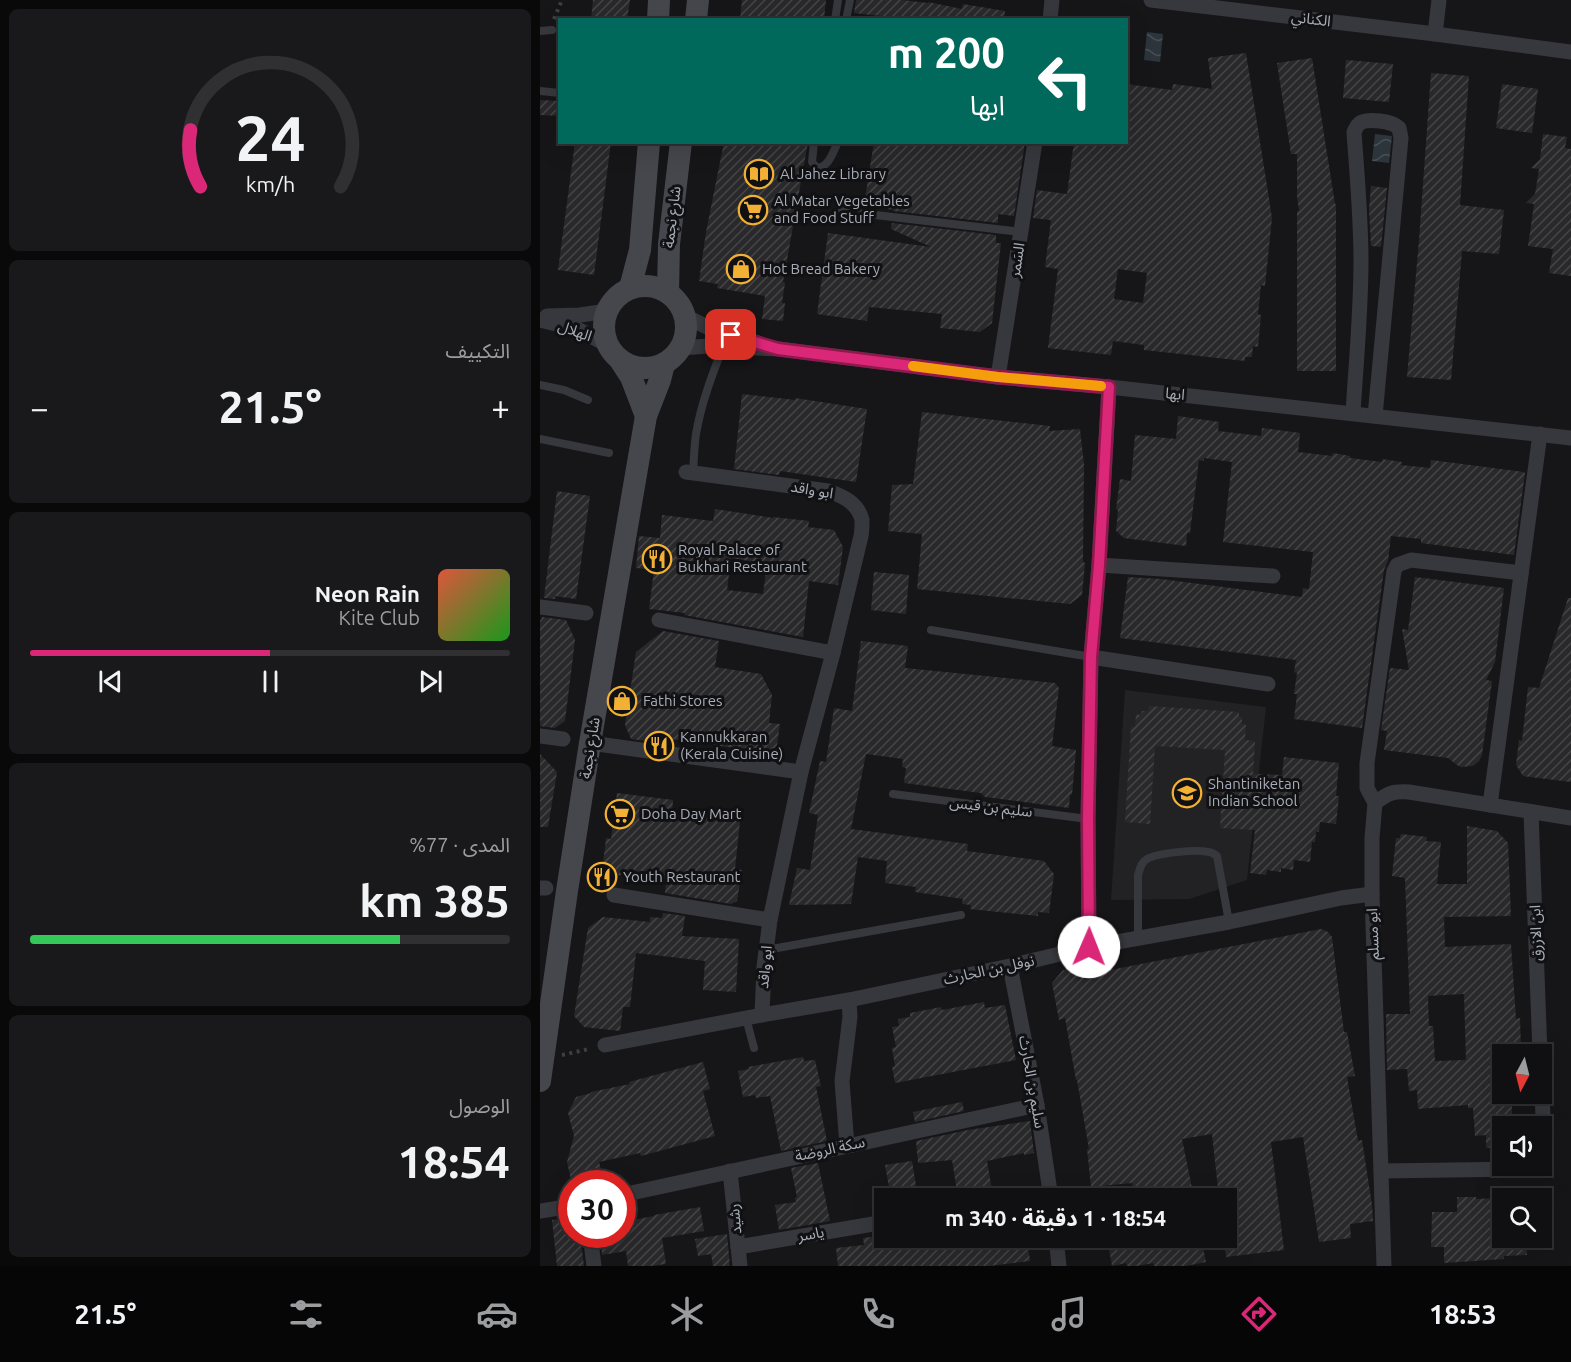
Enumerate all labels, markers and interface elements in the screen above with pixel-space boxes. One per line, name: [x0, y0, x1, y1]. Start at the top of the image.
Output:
street label: الكناني: [1290, 8, 1332, 33]
text: 200 m: [888, 29, 1005, 76]
icon: left: [1026, 42, 1104, 120]
text: ابها: [970, 90, 1005, 120]
text: 24: [235, 103, 305, 173]
library icon: Al Jahez Library: [743, 158, 775, 190]
place label: Al Jahez Library: [780, 165, 886, 182]
text: km/h: [245, 173, 295, 197]
street label: شارع نجمة: [659, 185, 688, 249]
place label: Al Matar Vegetables and Food Stuff: [774, 192, 910, 226]
supermarket icon: Al Matar Vegetables and Food Stuff: [737, 194, 769, 226]
street label: السَمر: [1005, 241, 1029, 280]
shop icon: Hot Bread Bakery: [725, 253, 757, 285]
place label: Hot Bread Bakery: [762, 260, 880, 277]
pin: [705, 309, 756, 360]
street label: الهلال: [556, 317, 594, 345]
icon: arrive: [714, 318, 747, 351]
text: التكييف: [446, 339, 510, 362]
text: 21.5°: [218, 381, 322, 432]
street label: ابها: [1164, 384, 1186, 404]
text: −: [30, 389, 49, 426]
text: +: [491, 389, 510, 426]
street label: ابو واقد: [789, 477, 835, 503]
place label: Royal Palace of Bukhari Restaurant: [678, 541, 807, 575]
restaurant icon: Royal Palace of Bukhari Restaurant: [641, 543, 673, 575]
text: Neon Rain: [315, 581, 420, 606]
text: Kite Club: [339, 606, 420, 629]
icon: previous: [94, 665, 127, 698]
icon: pause: [254, 665, 287, 698]
icon: next: [414, 665, 447, 698]
shop icon: Fathi Stores: [606, 685, 638, 717]
place label: Fathi Stores: [643, 692, 723, 709]
street label: شارع نجمة: [576, 716, 607, 781]
place label: Kannukkaran (Kerala Cuisine): [680, 728, 783, 762]
restaurant icon: Kannukkaran (Kerala Cuisine): [643, 730, 675, 762]
place label: Shantiniketan Indian School: [1208, 775, 1300, 809]
school or university icon: Shantiniketan Indian School: [1171, 777, 1203, 809]
street label: سليم بن قيس: [948, 793, 1034, 823]
supermarket icon: Doha Day Mart: [604, 798, 636, 830]
place label: Doha Day Mart: [641, 805, 741, 822]
text: المدى · 77%: [409, 833, 510, 856]
restaurant icon: Youth Restaurant: [586, 861, 618, 893]
place label: Youth Restaurant: [623, 868, 740, 885]
text: 385 km: [359, 875, 510, 926]
street label: ابن الازرق: [1526, 904, 1546, 962]
street label: ابو مسلم: [1363, 908, 1385, 960]
position arrow: [1057, 915, 1121, 979]
street label: ابو واقد: [754, 945, 776, 989]
street label: نوفل بن الحارث: [942, 952, 1036, 988]
street label: سليم بن الحارث: [1013, 1034, 1049, 1130]
north arrow: [1492, 1044, 1552, 1104]
map controls: [1492, 1044, 1552, 1248]
text: الوصول: [449, 1094, 510, 1117]
button: sound: [1492, 1116, 1552, 1176]
street label: سكة الروضة: [793, 1133, 867, 1165]
text: 18:54: [397, 1136, 510, 1187]
speed limit sign: 30: [558, 1170, 636, 1248]
button: search: [1492, 1188, 1552, 1248]
street label: رشيد: [724, 1203, 746, 1235]
text: 18:54 · 1 دقيقة · 340 m: [945, 1205, 1166, 1230]
street label: ياسر: [795, 1223, 826, 1245]
icon: filters: [285, 1293, 327, 1335]
icon: car: [476, 1293, 518, 1335]
icon: climate: [666, 1293, 708, 1335]
icon: phone: [857, 1293, 899, 1335]
icon: music: [1048, 1293, 1090, 1335]
icon: directions: [1238, 1293, 1280, 1335]
text: 21.5°: [74, 1299, 136, 1329]
text: 18:53: [1429, 1299, 1497, 1329]

